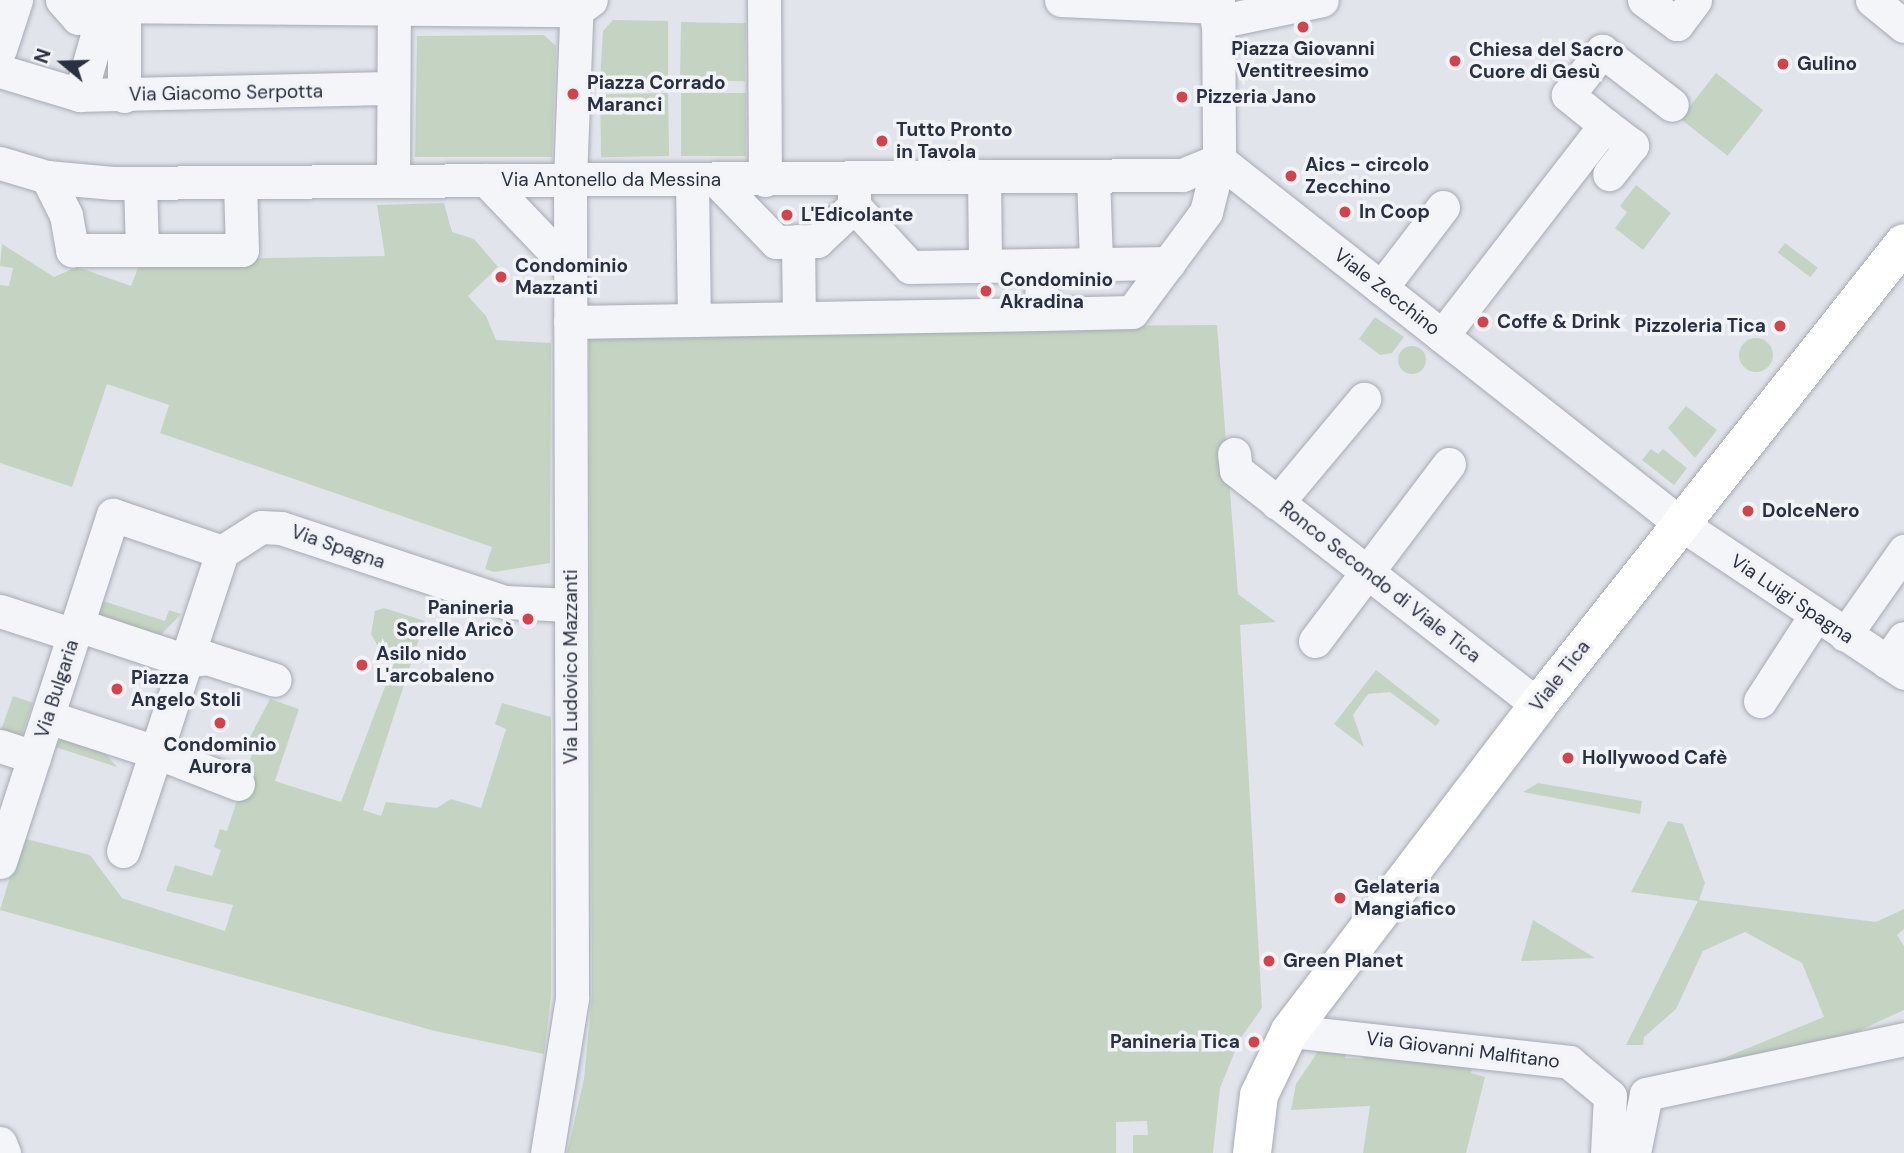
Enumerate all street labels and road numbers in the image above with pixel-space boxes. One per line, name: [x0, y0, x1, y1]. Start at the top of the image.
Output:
street label: Via Giacomo Serpotta: [129, 80, 323, 106]
street label: Via Antonello da Messina: [501, 169, 721, 191]
street label: Viale Zecchino: [1329, 244, 1445, 340]
street label: Ronco Secondo di Viale Tica: [1275, 496, 1485, 668]
street label: Via Spagna: [288, 520, 388, 574]
street label: Via Luigi Spagna: [1726, 549, 1858, 649]
street label: Via Ludovico Mazzanti: [560, 570, 582, 764]
street label: Viale Tica: [1525, 636, 1595, 716]
street label: Via Bulgaria: [30, 637, 84, 741]
street label: Via Giovanni Malfitano: [1365, 1027, 1561, 1073]

